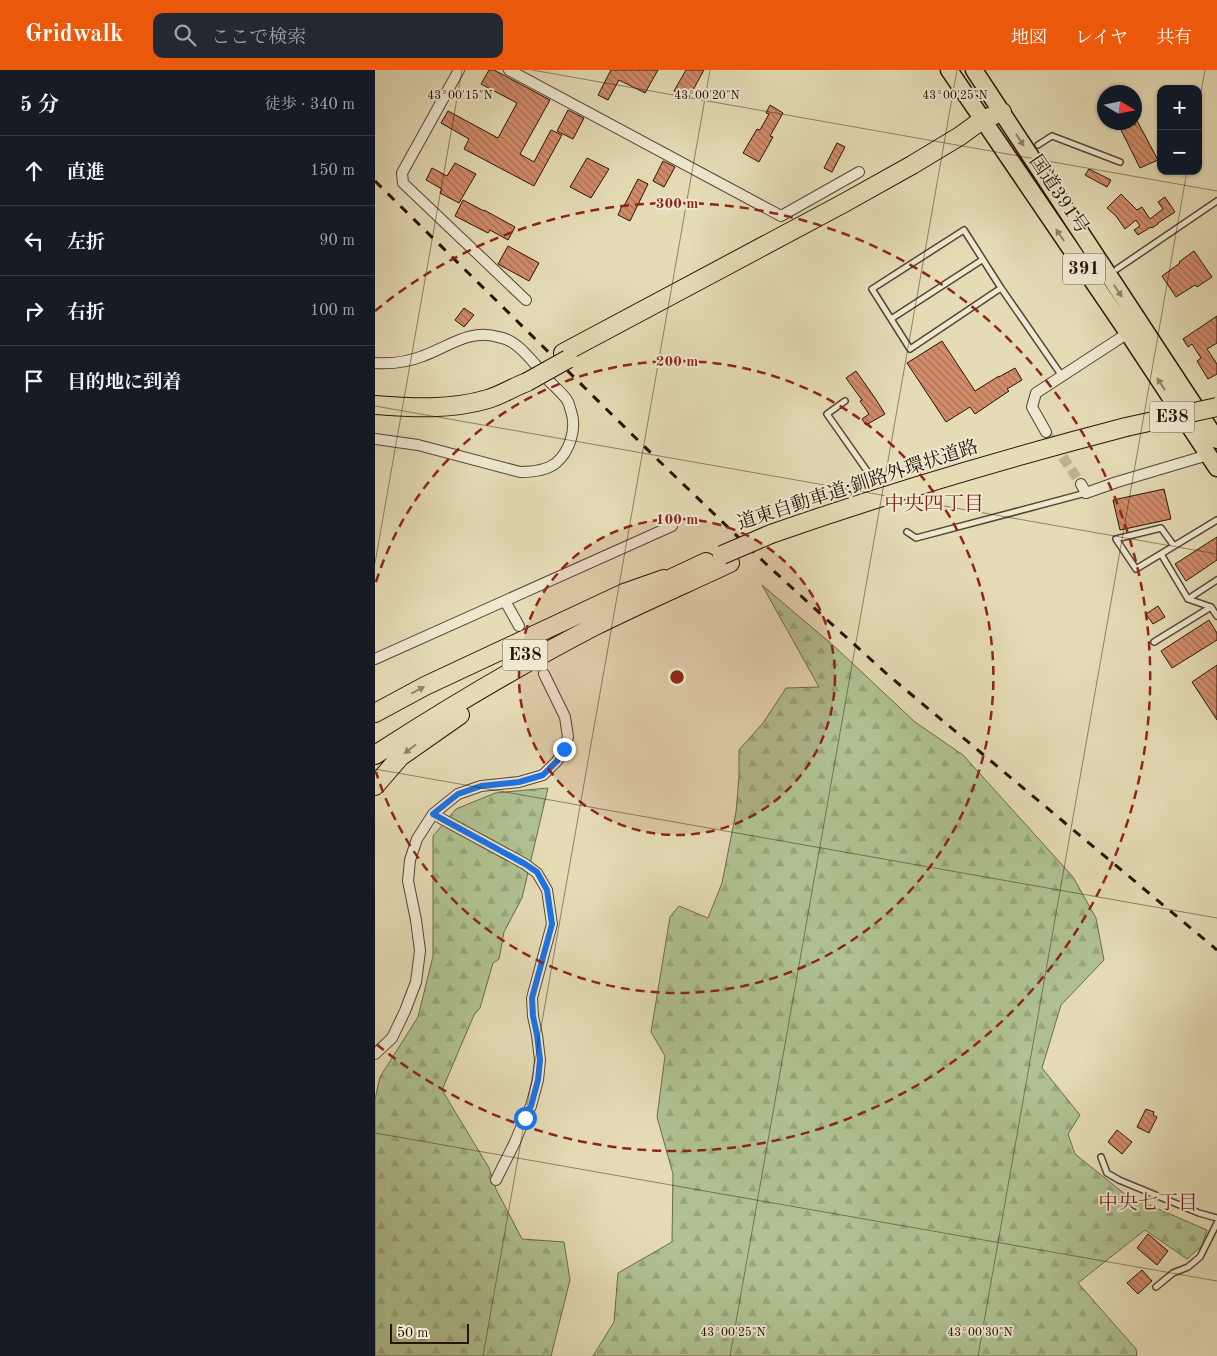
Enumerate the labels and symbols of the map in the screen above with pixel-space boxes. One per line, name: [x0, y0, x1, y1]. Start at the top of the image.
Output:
north arrow: [1097, 85, 1142, 130]
text: 43°00'15"N: [427, 89, 493, 102]
text: 43°00'25"N: [922, 89, 988, 102]
text: 43°00'20"N: [674, 90, 740, 102]
one-way arrow: [1015, 133, 1025, 146]
street label: 国道391号: [1025, 151, 1093, 238]
text: 300 m: [656, 197, 698, 212]
one-way arrow: [1055, 228, 1065, 241]
road number: 391: [1063, 253, 1105, 284]
one-way arrow: [1113, 284, 1123, 297]
text: 200 m: [656, 355, 698, 370]
one-way arrow: [1156, 377, 1166, 390]
road number: E38: [1149, 402, 1195, 432]
street label: 道東自動車道;釧路外環状道路: [734, 435, 981, 534]
district label: 中央四丁目: [884, 493, 984, 515]
text: 100 m: [656, 513, 698, 528]
road number: E38: [503, 640, 547, 670]
centre of rings: [668, 668, 686, 686]
one-way arrow: [411, 686, 425, 694]
route end: [553, 738, 576, 761]
one-way arrow: [404, 744, 417, 755]
route start: [514, 1107, 537, 1130]
district label: 中央七丁目: [1098, 1192, 1198, 1214]
scale bar: [390, 1321, 469, 1344]
text: 43°00'25"N: [700, 1326, 766, 1339]
text: 43°00'30"N: [947, 1327, 1013, 1339]

